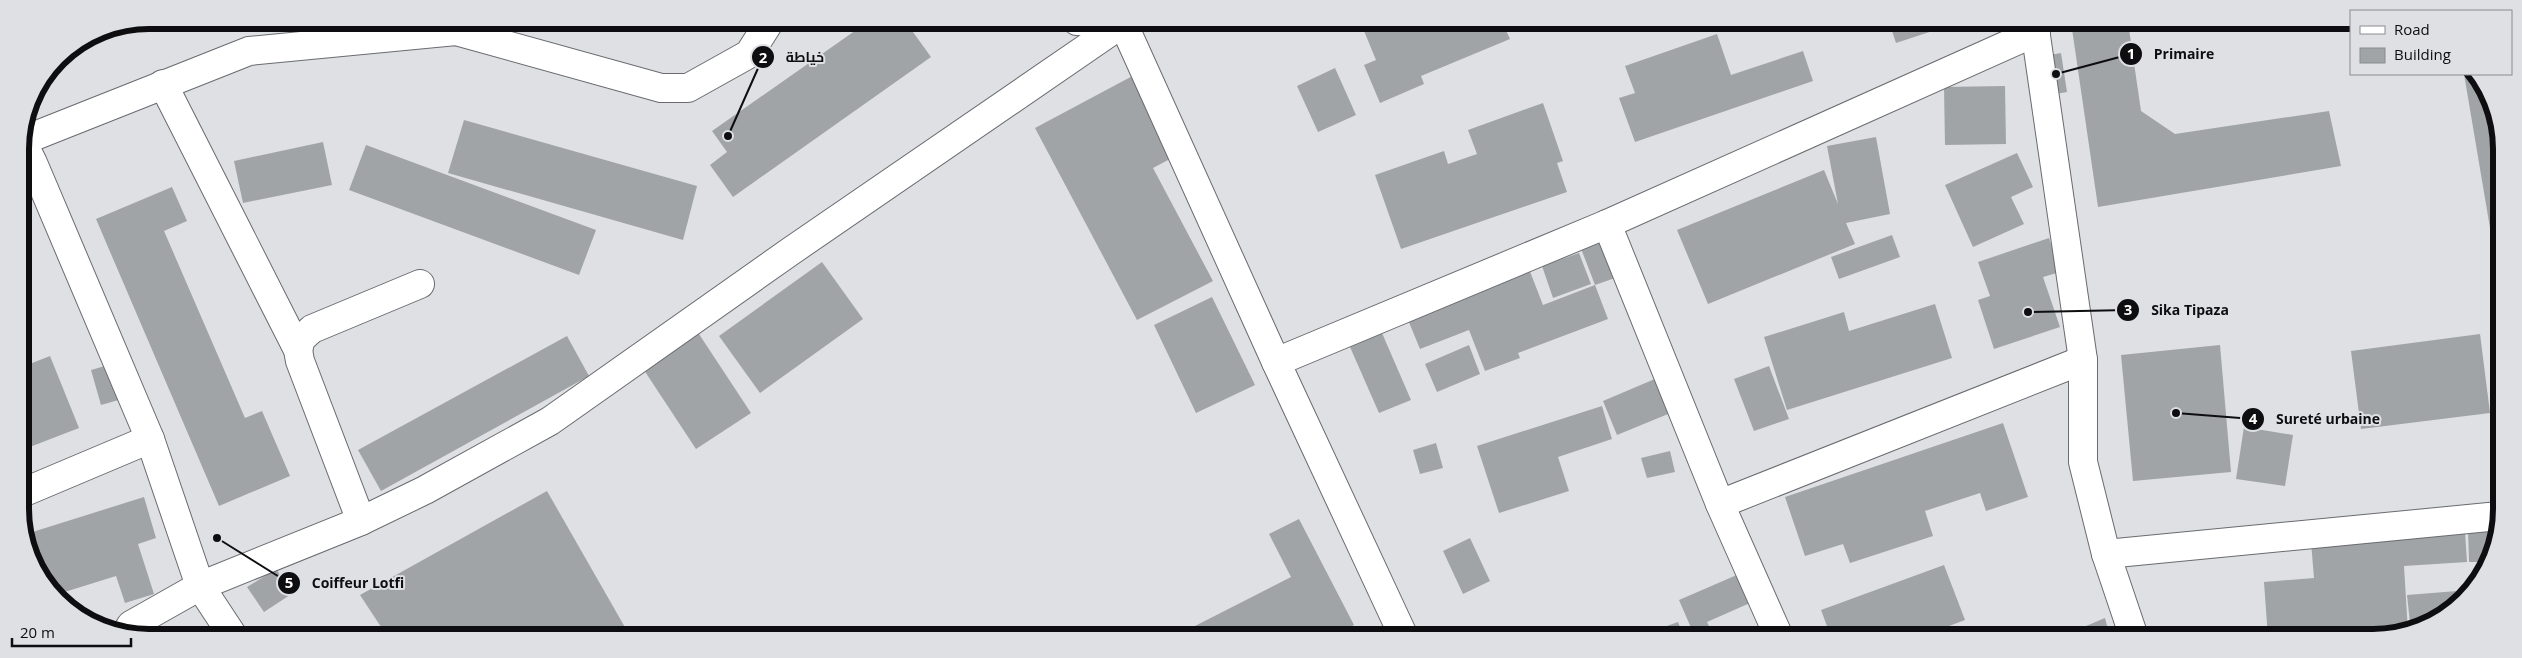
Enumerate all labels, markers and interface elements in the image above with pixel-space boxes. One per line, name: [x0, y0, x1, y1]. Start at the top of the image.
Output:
legend: [2350, 10, 2512, 75]
text: Road: [2394, 19, 2430, 39]
callout: Primaire: [2118, 39, 2224, 68]
callout: خياطة: [751, 43, 834, 72]
text: 1: [2127, 43, 2135, 63]
text: Primaire: [2154, 44, 2214, 63]
text: Building: [2394, 44, 2451, 64]
text: 2: [759, 47, 768, 67]
text: خياطة: [786, 47, 824, 66]
callout: Sika Tipaza: [2116, 295, 2238, 324]
text: 3: [2124, 299, 2132, 319]
text: Sika Tipaza: [2151, 300, 2229, 319]
callout: Sureté urbaine: [2241, 404, 2390, 433]
text: 4: [2249, 408, 2258, 428]
text: Sureté urbaine: [2276, 409, 2380, 428]
callout: Coiffeur Lotfi: [276, 568, 414, 597]
text: 5: [285, 572, 293, 592]
text: Coiffeur Lotfi: [312, 573, 404, 592]
scale bar: [12, 616, 131, 648]
text: 20 m: [20, 622, 55, 642]

